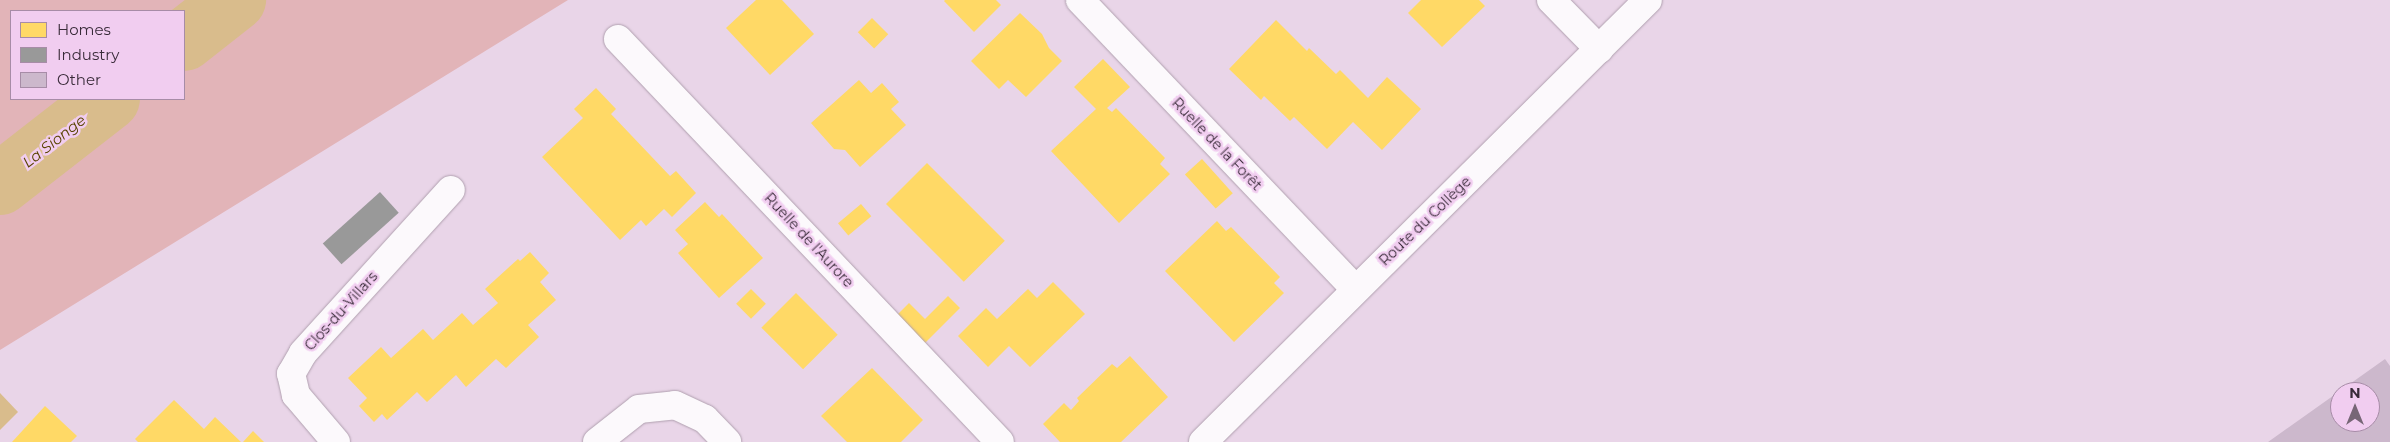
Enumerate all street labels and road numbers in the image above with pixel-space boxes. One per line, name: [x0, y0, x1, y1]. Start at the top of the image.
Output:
street label: Ruelle de la Forêt: [1169, 94, 1265, 194]
street label: Route du Collège: [1376, 173, 1474, 269]
street label: Ruelle de l'Aurore: [761, 189, 857, 291]
street label: Clos-du-Villars: [301, 268, 381, 354]

